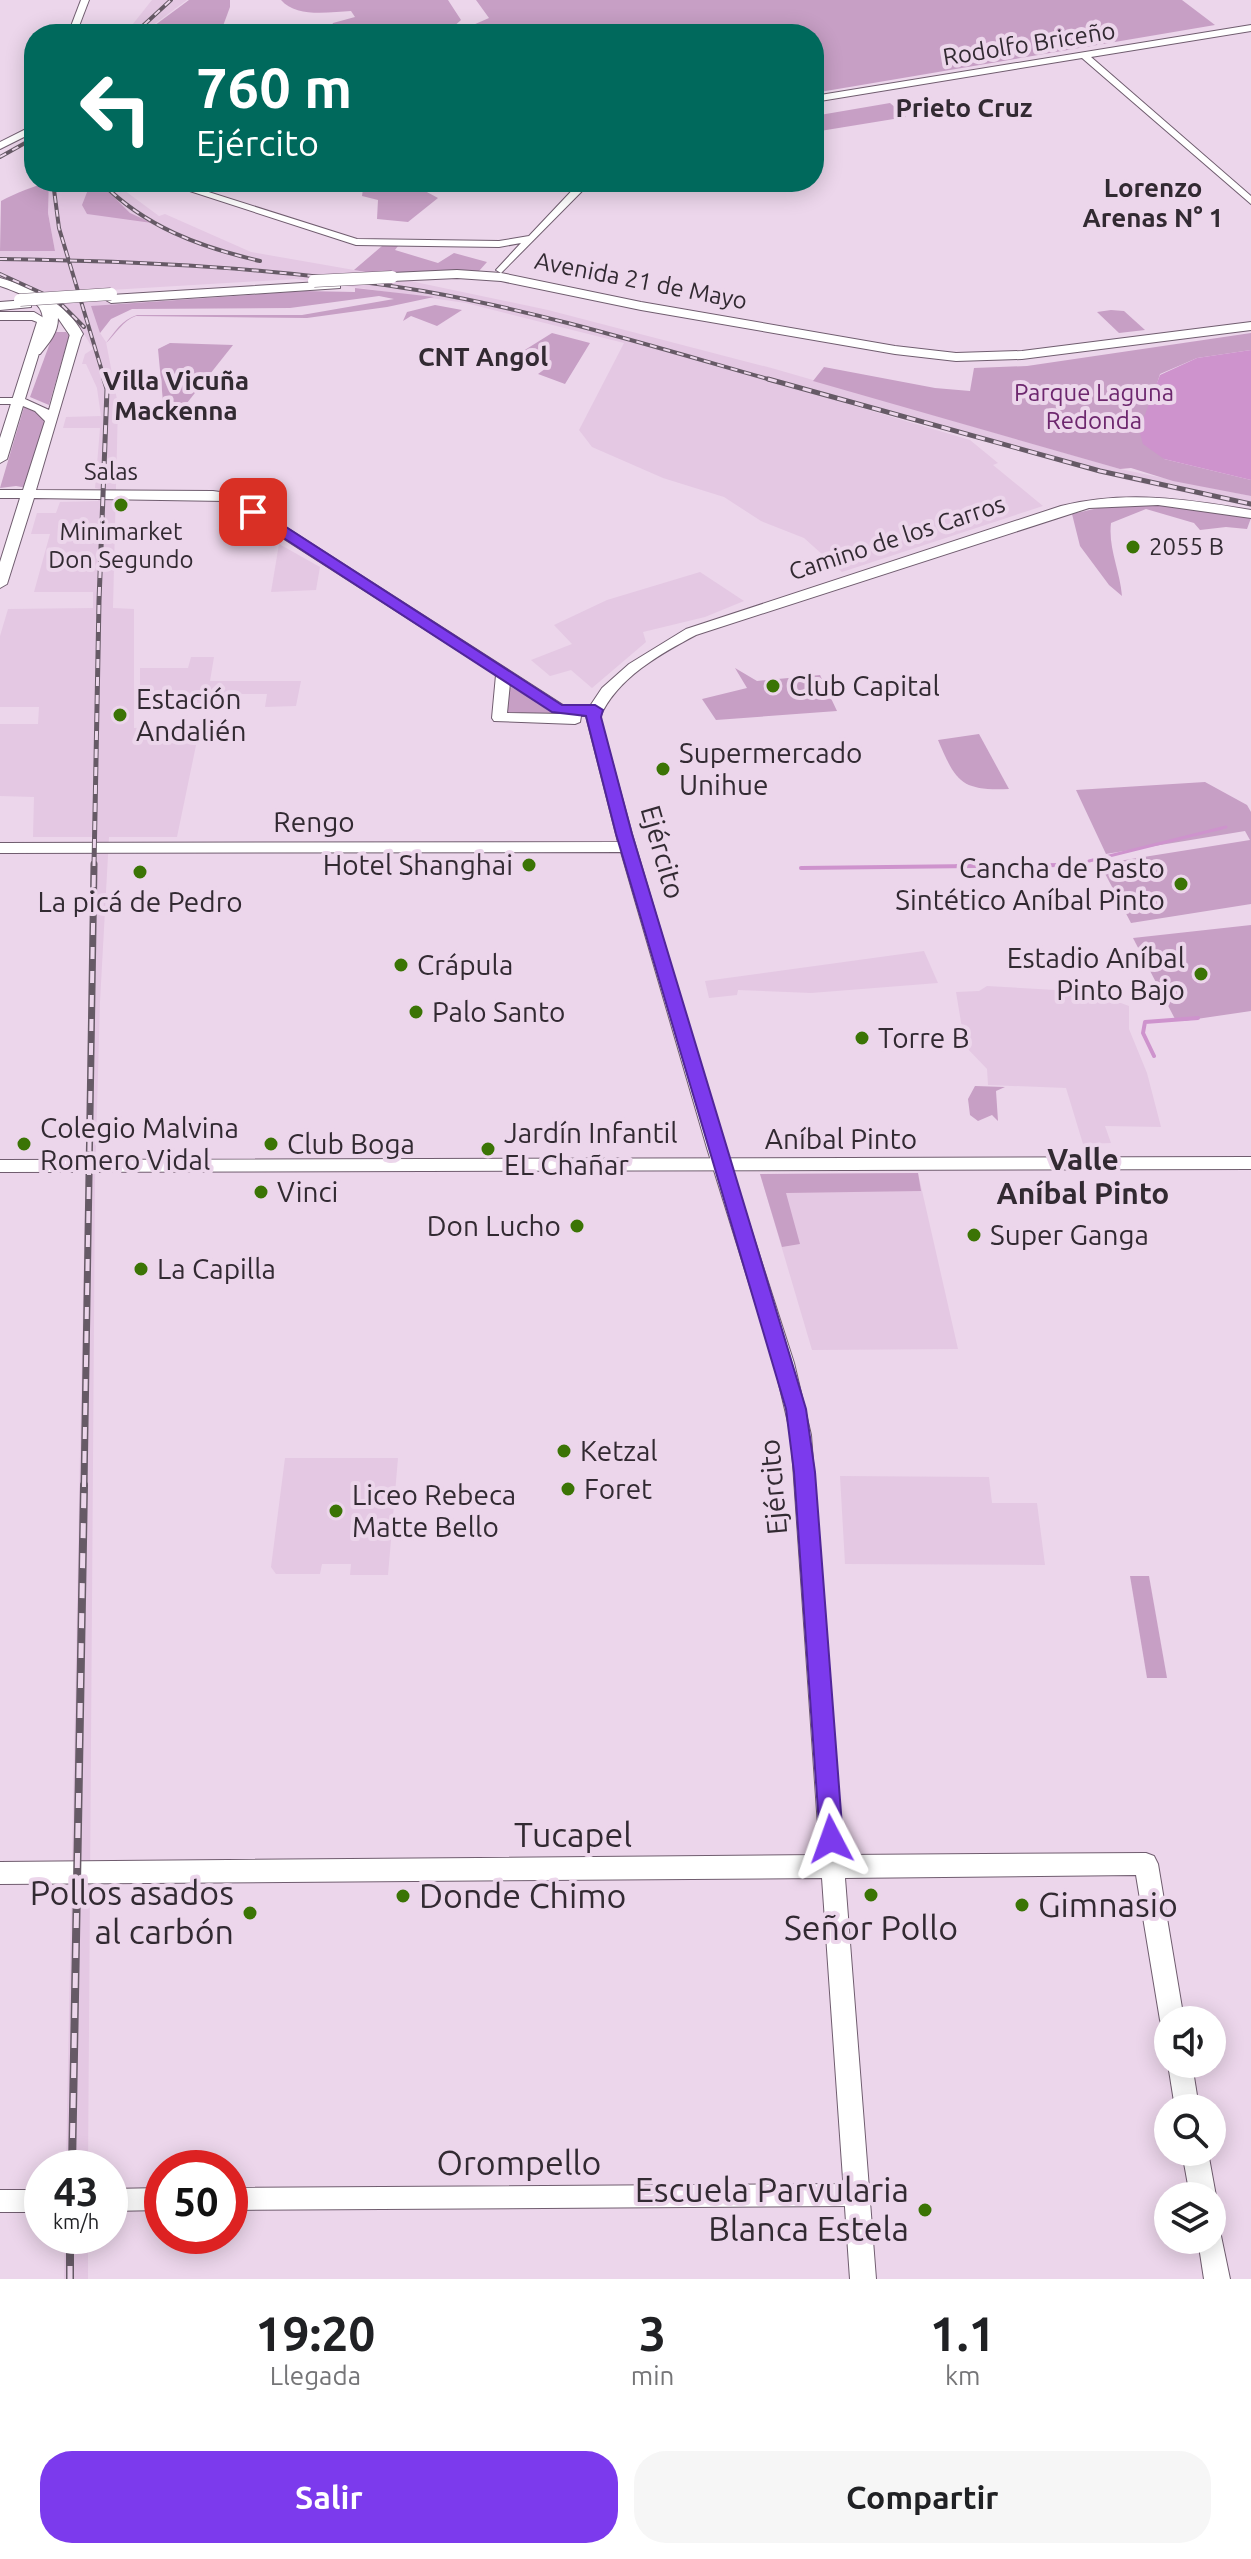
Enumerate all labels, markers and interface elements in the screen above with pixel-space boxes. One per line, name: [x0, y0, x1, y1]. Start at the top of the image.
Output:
street label: Rodolfo Briceño: [941, 17, 1117, 70]
icon: left: [64, 56, 168, 160]
text: 760 m: [196, 56, 352, 119]
district label: Prieto Cruz: [895, 93, 1033, 122]
text: Ejército: [196, 122, 319, 163]
district label: Lorenzo Arenas N° 1: [1083, 173, 1223, 232]
street label: Avenida 21 de Mayo: [533, 247, 750, 314]
district label: CNT Angol: [418, 342, 548, 371]
district label: Villa Vicuña Mackenna: [103, 366, 249, 425]
park label: Parque Laguna Redonda: [1014, 379, 1174, 434]
street label: Salas: [84, 458, 138, 485]
pin: [219, 478, 287, 546]
icon: arrive: [231, 490, 275, 534]
street label: Camino de los Carros: [785, 490, 1008, 585]
marker: Minimarket Don Segundo: [112, 496, 130, 514]
place label: Minimarket Don Segundo: [48, 518, 194, 573]
place label: 2055 B: [1149, 533, 1224, 560]
marker: 2055 B: [1124, 538, 1142, 556]
place label: Club Capital: [789, 670, 940, 701]
marker: Club Capital: [764, 677, 782, 695]
place label: Estación Andalién: [136, 683, 247, 746]
marker: Estación Andalién: [111, 706, 129, 724]
place label: Supermercado Unihue: [679, 737, 862, 800]
marker: Supermercado Unihue: [654, 760, 672, 778]
street label: Ejército: [635, 802, 692, 902]
street label: Rengo: [273, 806, 355, 837]
place label: Hotel Shanghai: [323, 849, 513, 880]
place label: Cancha de Pasto Sintético Aníbal Pinto: [895, 852, 1165, 915]
marker: Hotel Shanghai: [520, 856, 538, 874]
marker: La picá de Pedro: [131, 863, 149, 881]
marker: Cancha de Pasto Sintético Aníbal Pinto: [1172, 875, 1190, 893]
place label: La picá de Pedro: [37, 886, 243, 917]
place label: Estadio Aníbal Pinto Bajo: [1007, 942, 1185, 1005]
place label: Crápula: [417, 949, 513, 980]
marker: Crápula: [392, 956, 410, 974]
marker: Estadio Aníbal Pinto Bajo: [1192, 965, 1210, 983]
place label: Palo Santo: [432, 996, 565, 1027]
marker: Palo Santo: [407, 1003, 425, 1021]
place label: Torre B: [878, 1022, 969, 1053]
marker: Torre B: [853, 1029, 871, 1047]
place label: Colegio Malvina Romero Vidal: [40, 1112, 239, 1175]
place label: Jardín Infantil EL Chañar: [504, 1117, 678, 1180]
street label: Aníbal Pinto: [765, 1123, 917, 1154]
place label: Club Boga: [287, 1128, 415, 1159]
marker: Colegio Malvina Romero Vidal: [15, 1135, 33, 1153]
marker: Club Boga: [262, 1135, 280, 1153]
marker: Jardín Infantil EL Chañar: [479, 1140, 497, 1158]
district label: Valle Aníbal Pinto: [997, 1142, 1169, 1210]
place label: Vinci: [277, 1176, 338, 1207]
marker: Vinci: [252, 1183, 270, 1201]
place label: Don Lucho: [427, 1210, 561, 1241]
marker: Don Lucho: [568, 1217, 586, 1235]
place label: Super Ganga: [990, 1219, 1149, 1250]
marker: Super Ganga: [965, 1226, 983, 1244]
place label: La Capilla: [157, 1253, 276, 1284]
marker: La Capilla: [132, 1260, 150, 1278]
place label: Ketzal: [580, 1435, 658, 1466]
street label: Ejército: [753, 1438, 792, 1536]
marker: Ketzal: [555, 1442, 573, 1460]
place label: Foret: [584, 1473, 652, 1504]
place label: Liceo Rebeca Matte Bello: [352, 1479, 516, 1542]
marker: Foret: [559, 1480, 577, 1498]
marker: Liceo Rebeca Matte Bello: [327, 1502, 345, 1520]
position arrow: [789, 1797, 873, 1881]
street label: Tucapel: [514, 1815, 632, 1853]
place label: Pollos asados al carbón: [30, 1873, 234, 1950]
place label: Donde Chimo: [419, 1876, 627, 1914]
place label: Gimnasio: [1038, 1885, 1178, 1923]
marker: Señor Pollo: [862, 1886, 880, 1904]
marker: Donde Chimo: [394, 1887, 412, 1905]
marker: Gimnasio: [1013, 1896, 1031, 1914]
marker: Pollos asados al carbón: [241, 1904, 259, 1922]
place label: Señor Pollo: [784, 1908, 958, 1946]
map controls: [1154, 2006, 1226, 2254]
button: sound: [1154, 2006, 1226, 2078]
button: search: [1154, 2094, 1226, 2166]
street label: Orompello: [437, 2143, 601, 2181]
speed limit sign: 50: [144, 2150, 248, 2254]
text: 43: [53, 2169, 99, 2214]
place label: Escuela Parvularia Blanca Estela: [635, 2170, 909, 2247]
button: layers: [1154, 2182, 1226, 2254]
marker: Escuela Parvularia Blanca Estela: [916, 2201, 934, 2219]
text: km/h: [53, 2210, 99, 2233]
text: 19:20: [255, 2306, 375, 2360]
text: 3: [639, 2306, 666, 2360]
text: 1.1: [930, 2306, 996, 2360]
text: Llegada: [270, 2361, 361, 2390]
text: min: [631, 2361, 674, 2390]
text: km: [945, 2361, 980, 2390]
button: Salir: [40, 2451, 618, 2543]
button: Compartir: [634, 2451, 1211, 2543]

